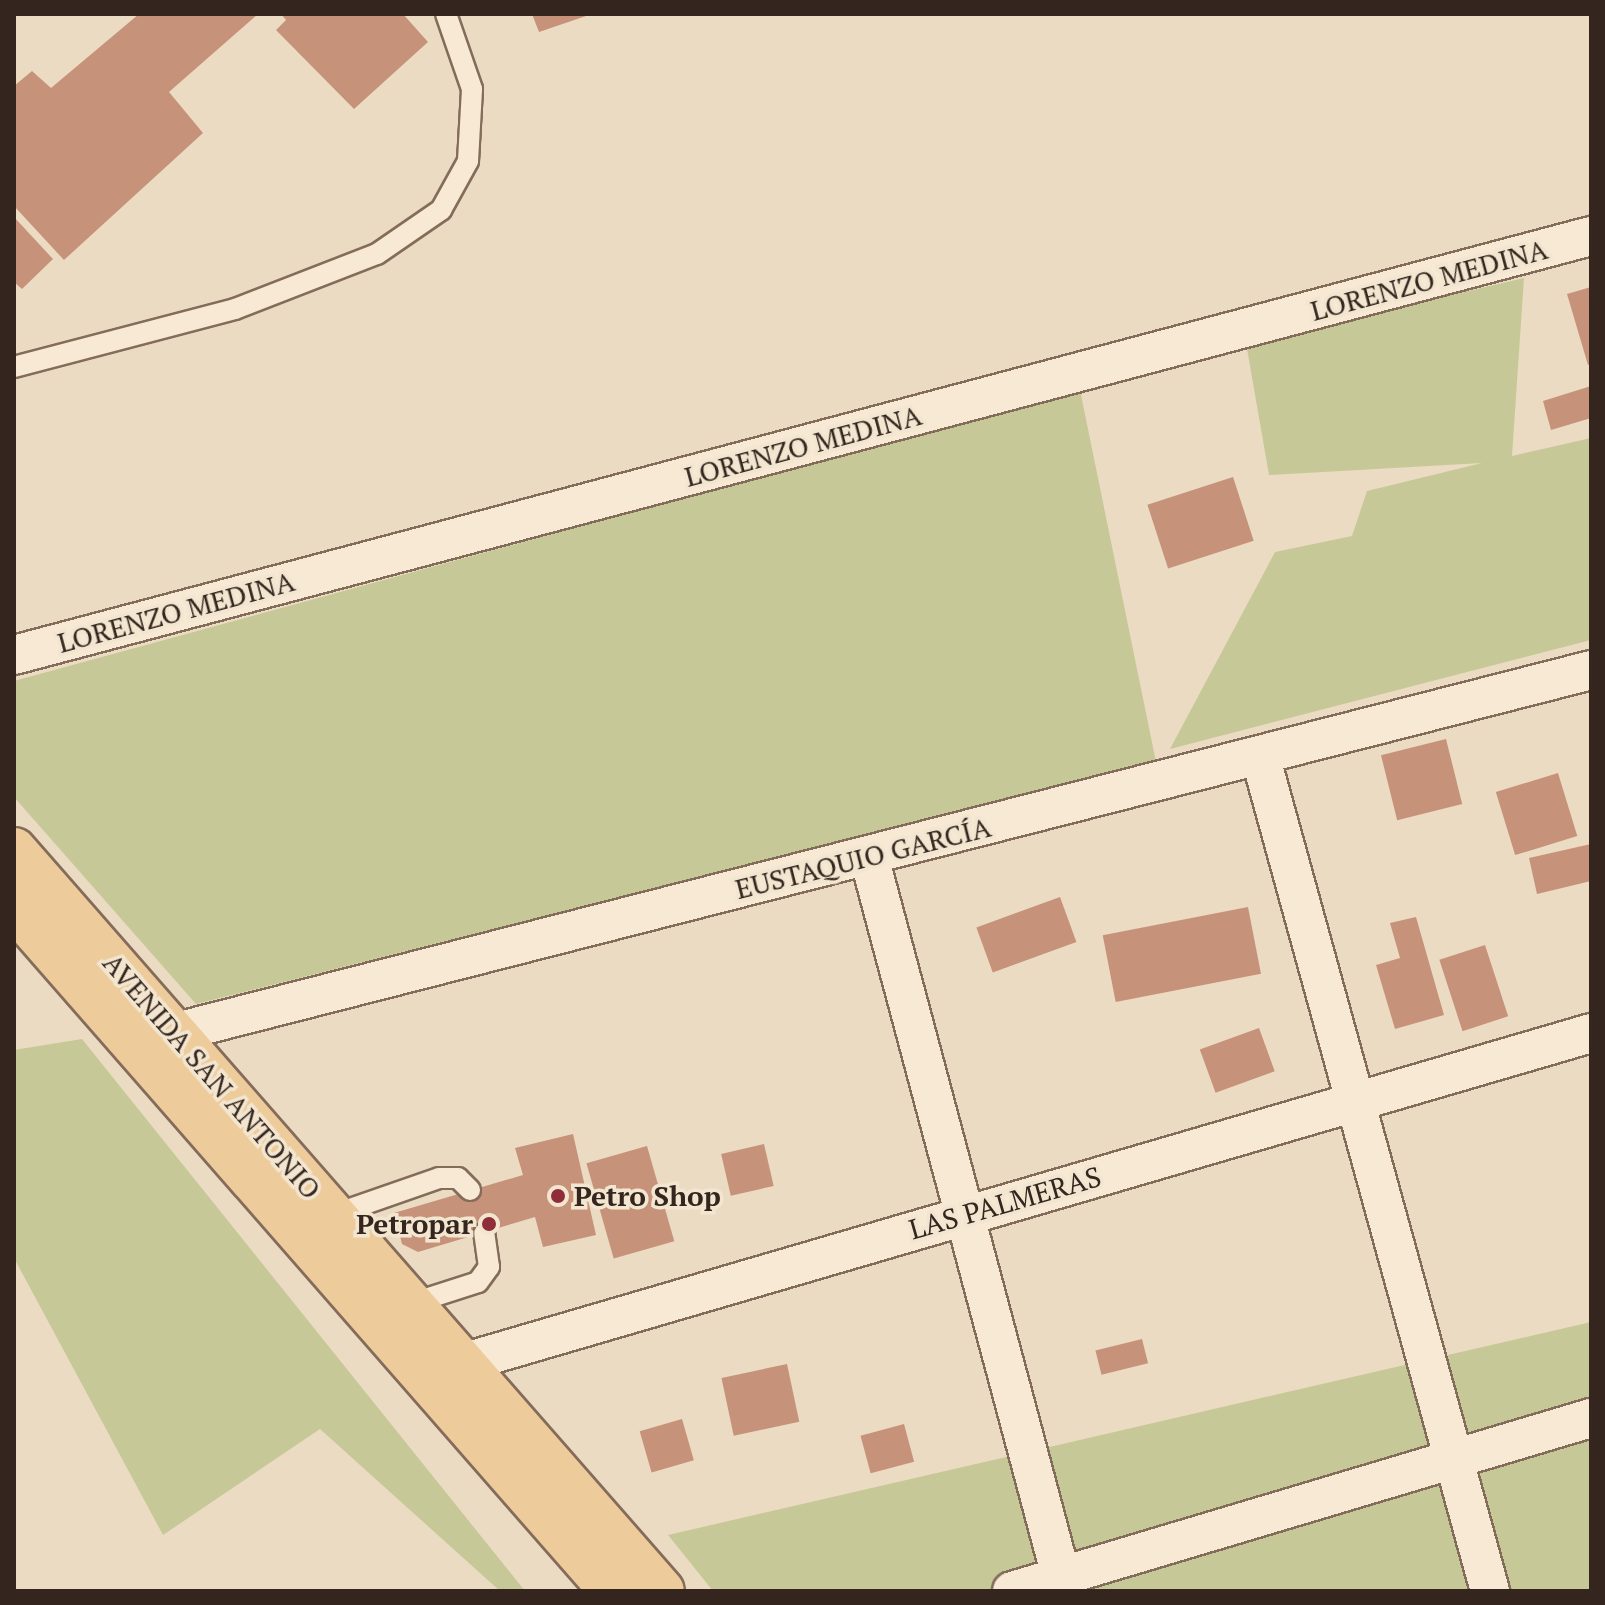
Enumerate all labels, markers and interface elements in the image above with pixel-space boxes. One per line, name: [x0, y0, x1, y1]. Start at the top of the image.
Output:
street label: LORENZO MEDINA: [1307, 232, 1551, 328]
street label: LORENZO MEDINA: [681, 398, 925, 494]
street label: LORENZO MEDINA: [54, 564, 298, 660]
street label: EUSTAQUIO GARCÍA: [732, 810, 994, 906]
street label: AVENIDA SAN ANTONIO: [96, 946, 328, 1206]
street label: LAS PALMERAS: [905, 1160, 1105, 1246]
place label: Petro Shop: [574, 1179, 721, 1213]
marker: Petro Shop: [549, 1187, 567, 1205]
place label: Petropar: [356, 1207, 473, 1241]
marker: Petropar: [480, 1215, 498, 1233]

